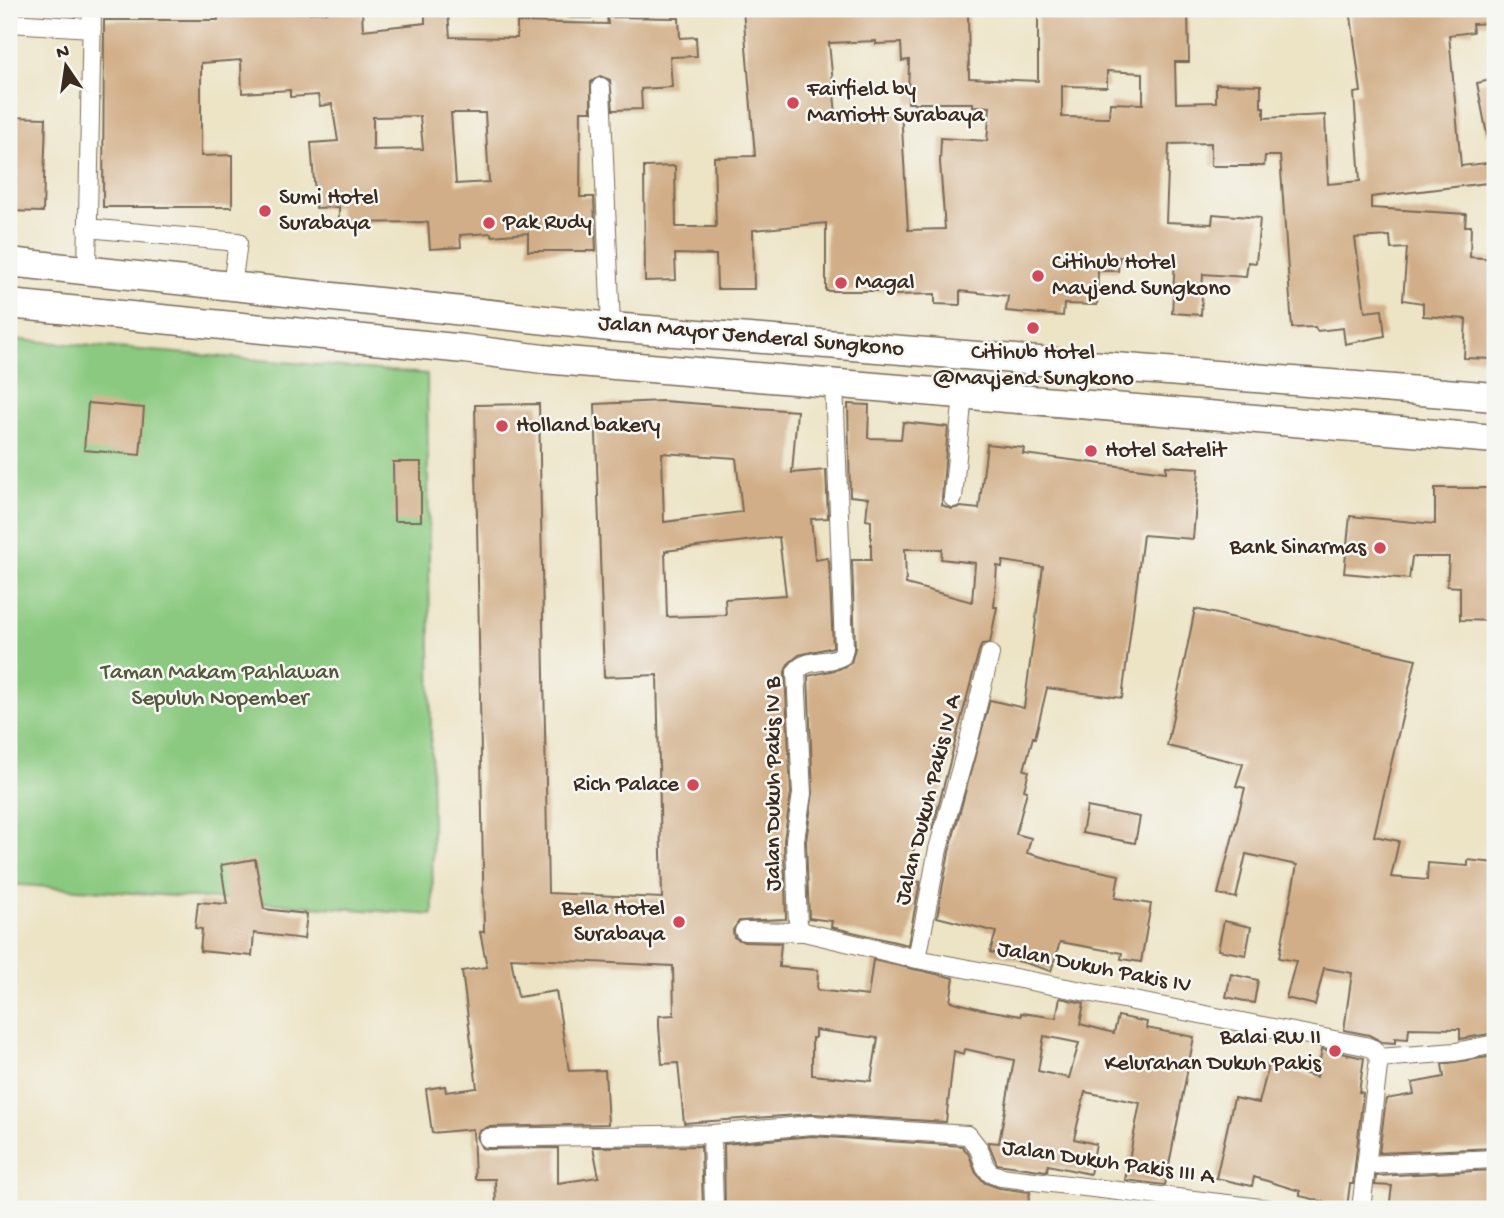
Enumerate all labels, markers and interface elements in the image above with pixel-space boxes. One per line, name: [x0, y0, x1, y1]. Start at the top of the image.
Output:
north arrow: [32, 32, 102, 102]
text: N: [54, 40, 72, 65]
place label: Fairfield by Marriott Surabaya: [806, 77, 986, 130]
marker: Fairfield by Marriott Surabaya: [785, 95, 801, 111]
place label: Sumi Hotel Surabaya: [279, 185, 379, 238]
marker: Sumi Hotel Surabaya: [257, 203, 273, 219]
place label: Pak Rudy: [502, 210, 592, 237]
marker: Pak Rudy: [481, 215, 497, 231]
place label: Citihub Hotel Mayjend Sungkono: [1052, 250, 1231, 303]
marker: Citihub Hotel Mayjend Sungkono: [1030, 268, 1046, 284]
place label: Magal: [855, 270, 915, 297]
marker: Magal: [833, 275, 849, 291]
street label: Jalan Mayor Jenderal Sungkono: [597, 310, 905, 364]
marker: Citihub Hotel @Mayjend Sungkono: [1025, 320, 1041, 336]
place label: Citihub Hotel @Mayjend Sungkono: [932, 340, 1134, 393]
place label: Holland bakery: [516, 413, 660, 440]
marker: Holland bakery: [494, 418, 510, 434]
place label: Hotel Satelit: [1105, 438, 1228, 465]
marker: Hotel Satelit: [1083, 443, 1099, 459]
place label: Bank Sinarmas: [1229, 535, 1367, 562]
marker: Bank Sinarmas: [1372, 540, 1388, 556]
park label: Taman Makam Pahlawan Sepuluh Nopember: [99, 660, 339, 713]
street label: Jalan Dukuh Pakis IV B: [761, 676, 788, 891]
street label: Jalan Dukuh Pakis IV A: [890, 691, 969, 908]
place label: Rich Palace: [573, 772, 680, 799]
marker: Rich Palace: [685, 777, 701, 793]
place label: Bella Hotel Surabaya: [561, 896, 666, 949]
marker: Bella Hotel Surabaya: [671, 914, 687, 930]
street label: Jalan Dukuh Pakis IV: [995, 936, 1193, 1000]
place label: Balai RW II Kelurahan Dukuh Pakis: [1104, 1025, 1322, 1078]
marker: Balai RW II Kelurahan Dukuh Pakis: [1327, 1043, 1343, 1059]
street label: Jalan Dukuh Pakis III A: [1000, 1135, 1217, 1191]

